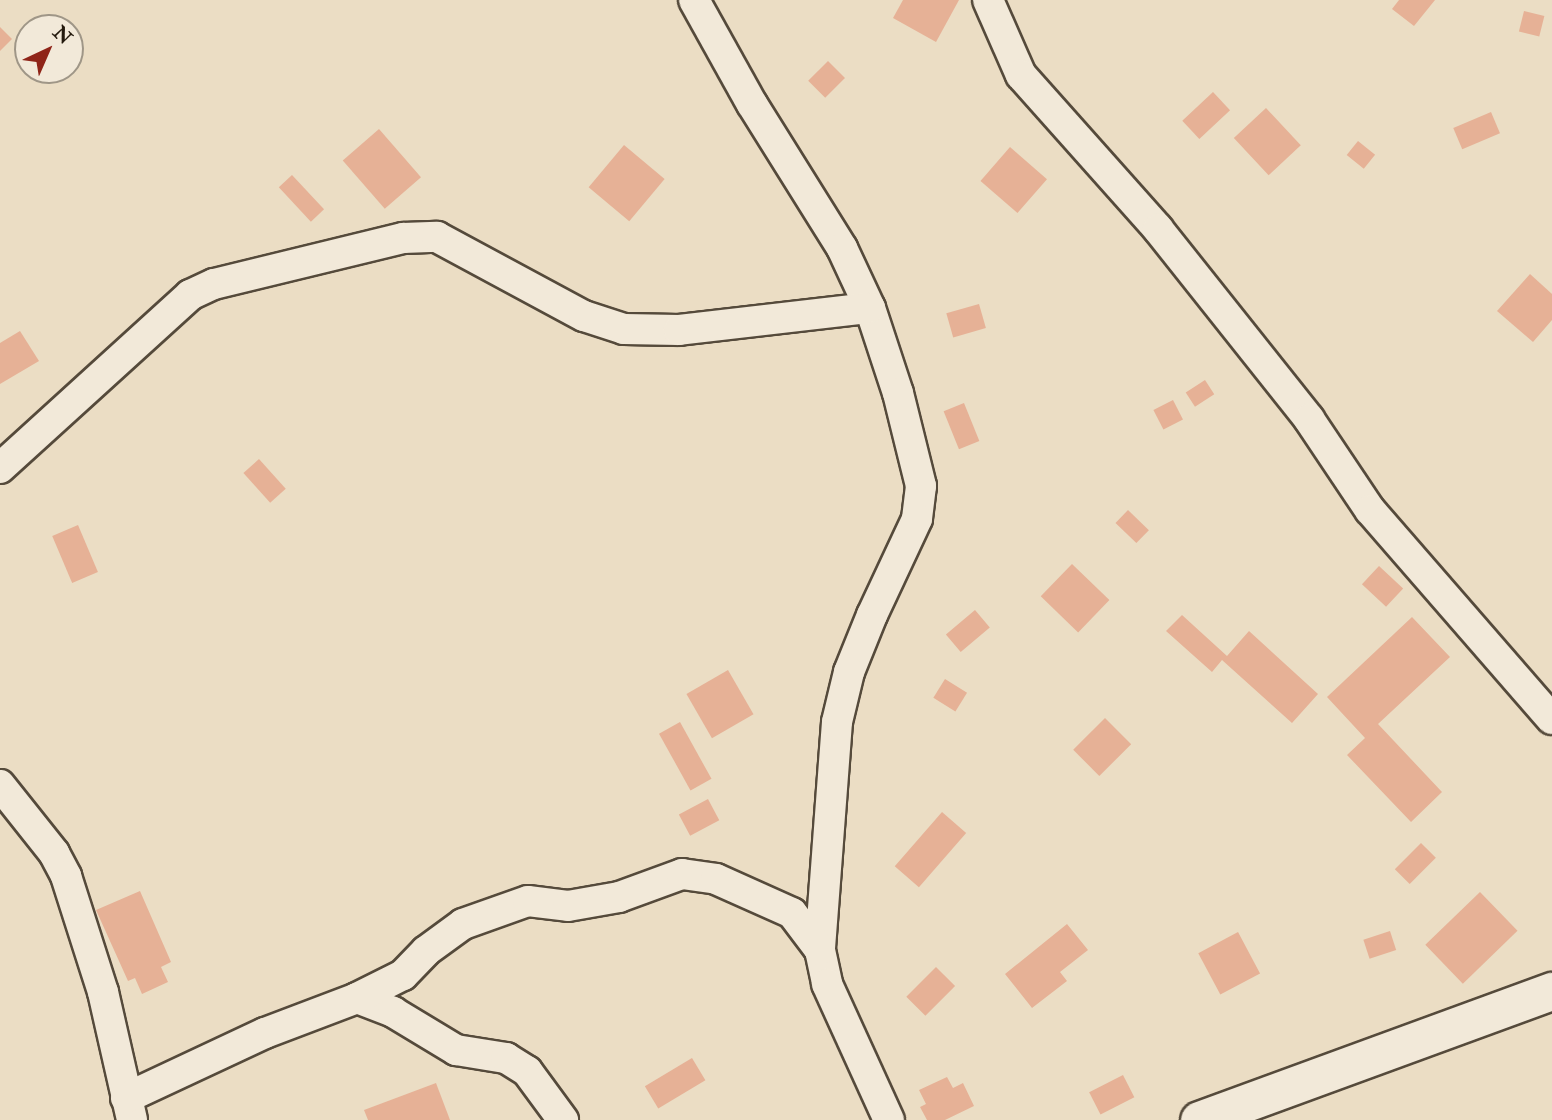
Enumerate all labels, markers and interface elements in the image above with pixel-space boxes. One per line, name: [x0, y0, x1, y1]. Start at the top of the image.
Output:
north arrow: [14, 14, 84, 84]
text: N: [48, 21, 77, 50]

